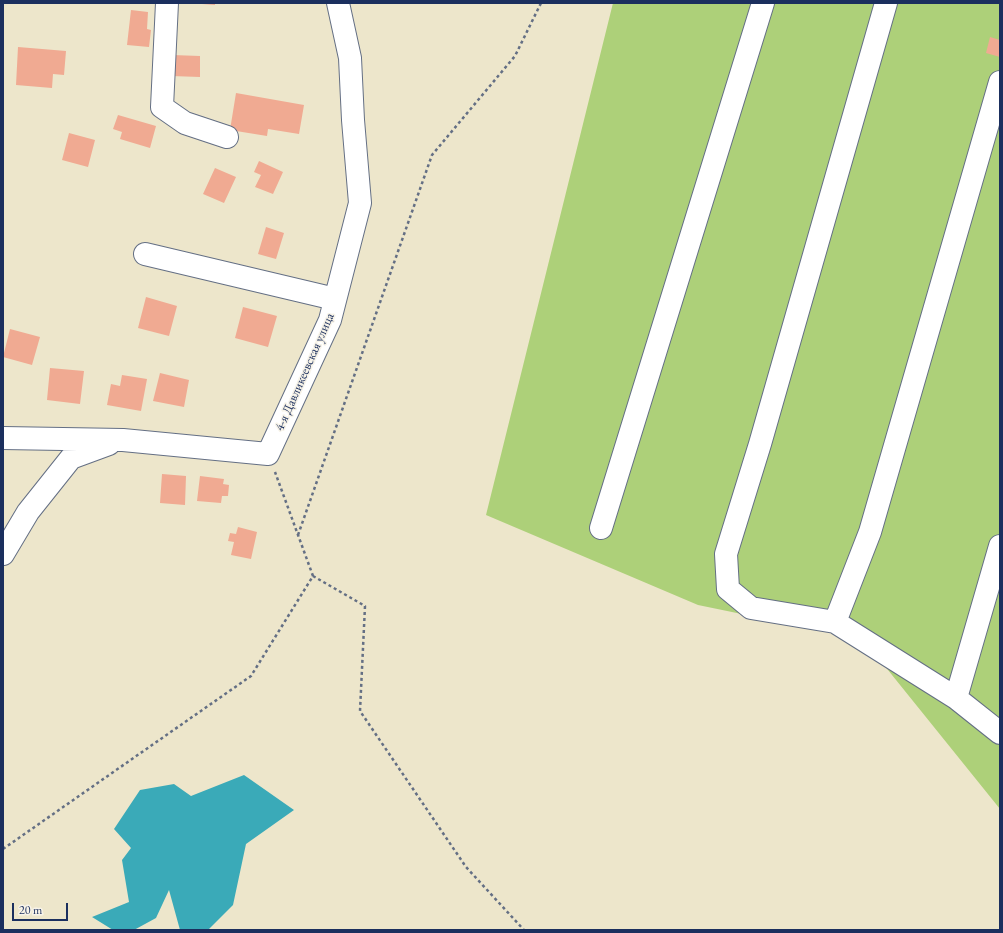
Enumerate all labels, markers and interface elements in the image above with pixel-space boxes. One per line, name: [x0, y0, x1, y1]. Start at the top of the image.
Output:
street label: 4-я Давликеевская улица: [272, 311, 338, 433]
scale bar: [14, 895, 70, 921]
text: 20 m: [19, 902, 42, 918]

